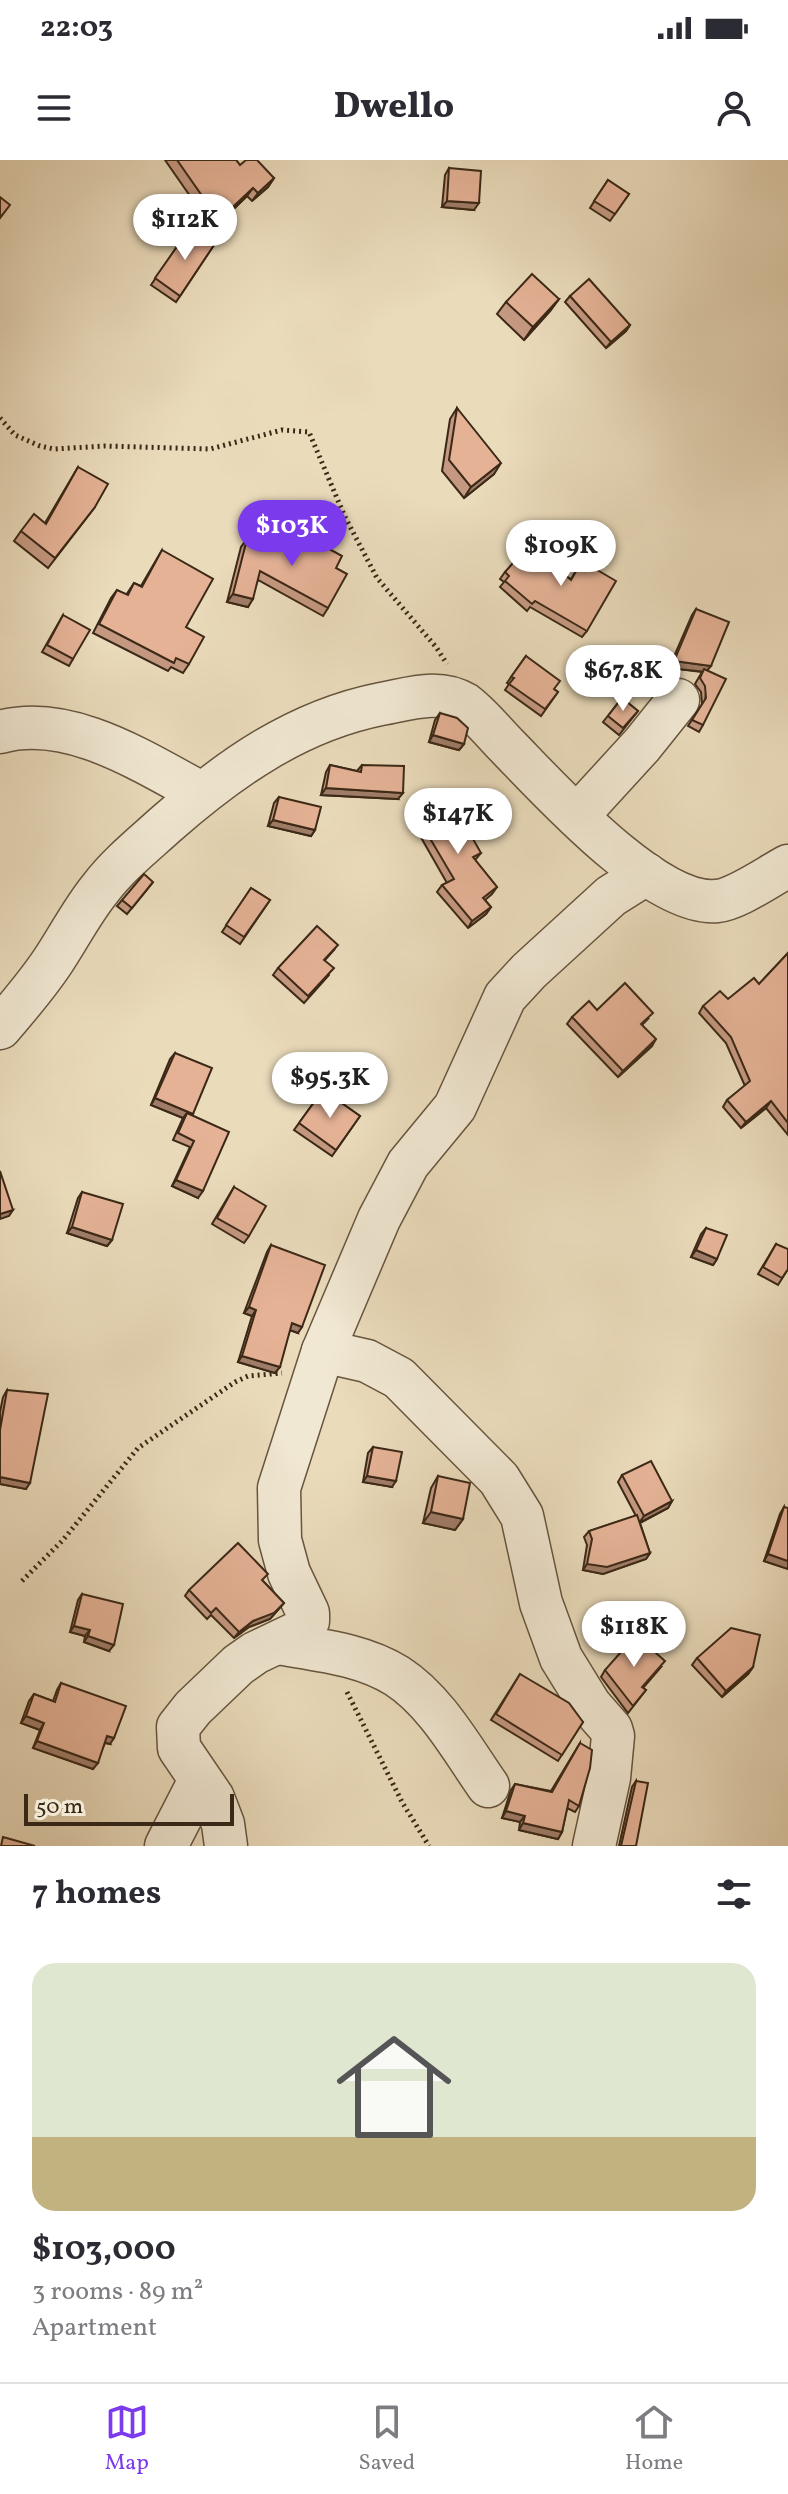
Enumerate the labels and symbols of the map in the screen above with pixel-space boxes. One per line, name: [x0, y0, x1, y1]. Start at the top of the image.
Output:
pin: $112K: [129, 194, 241, 262]
pin: $103K: [236, 500, 348, 568]
pin: $109K: [505, 520, 617, 588]
pin: $67.8K: [558, 645, 688, 713]
pin: $147K: [402, 788, 514, 856]
pin: $95.3K: [265, 1052, 395, 1120]
pin: $118K: [578, 1601, 690, 1669]
scale bar: [24, 1790, 234, 1826]

